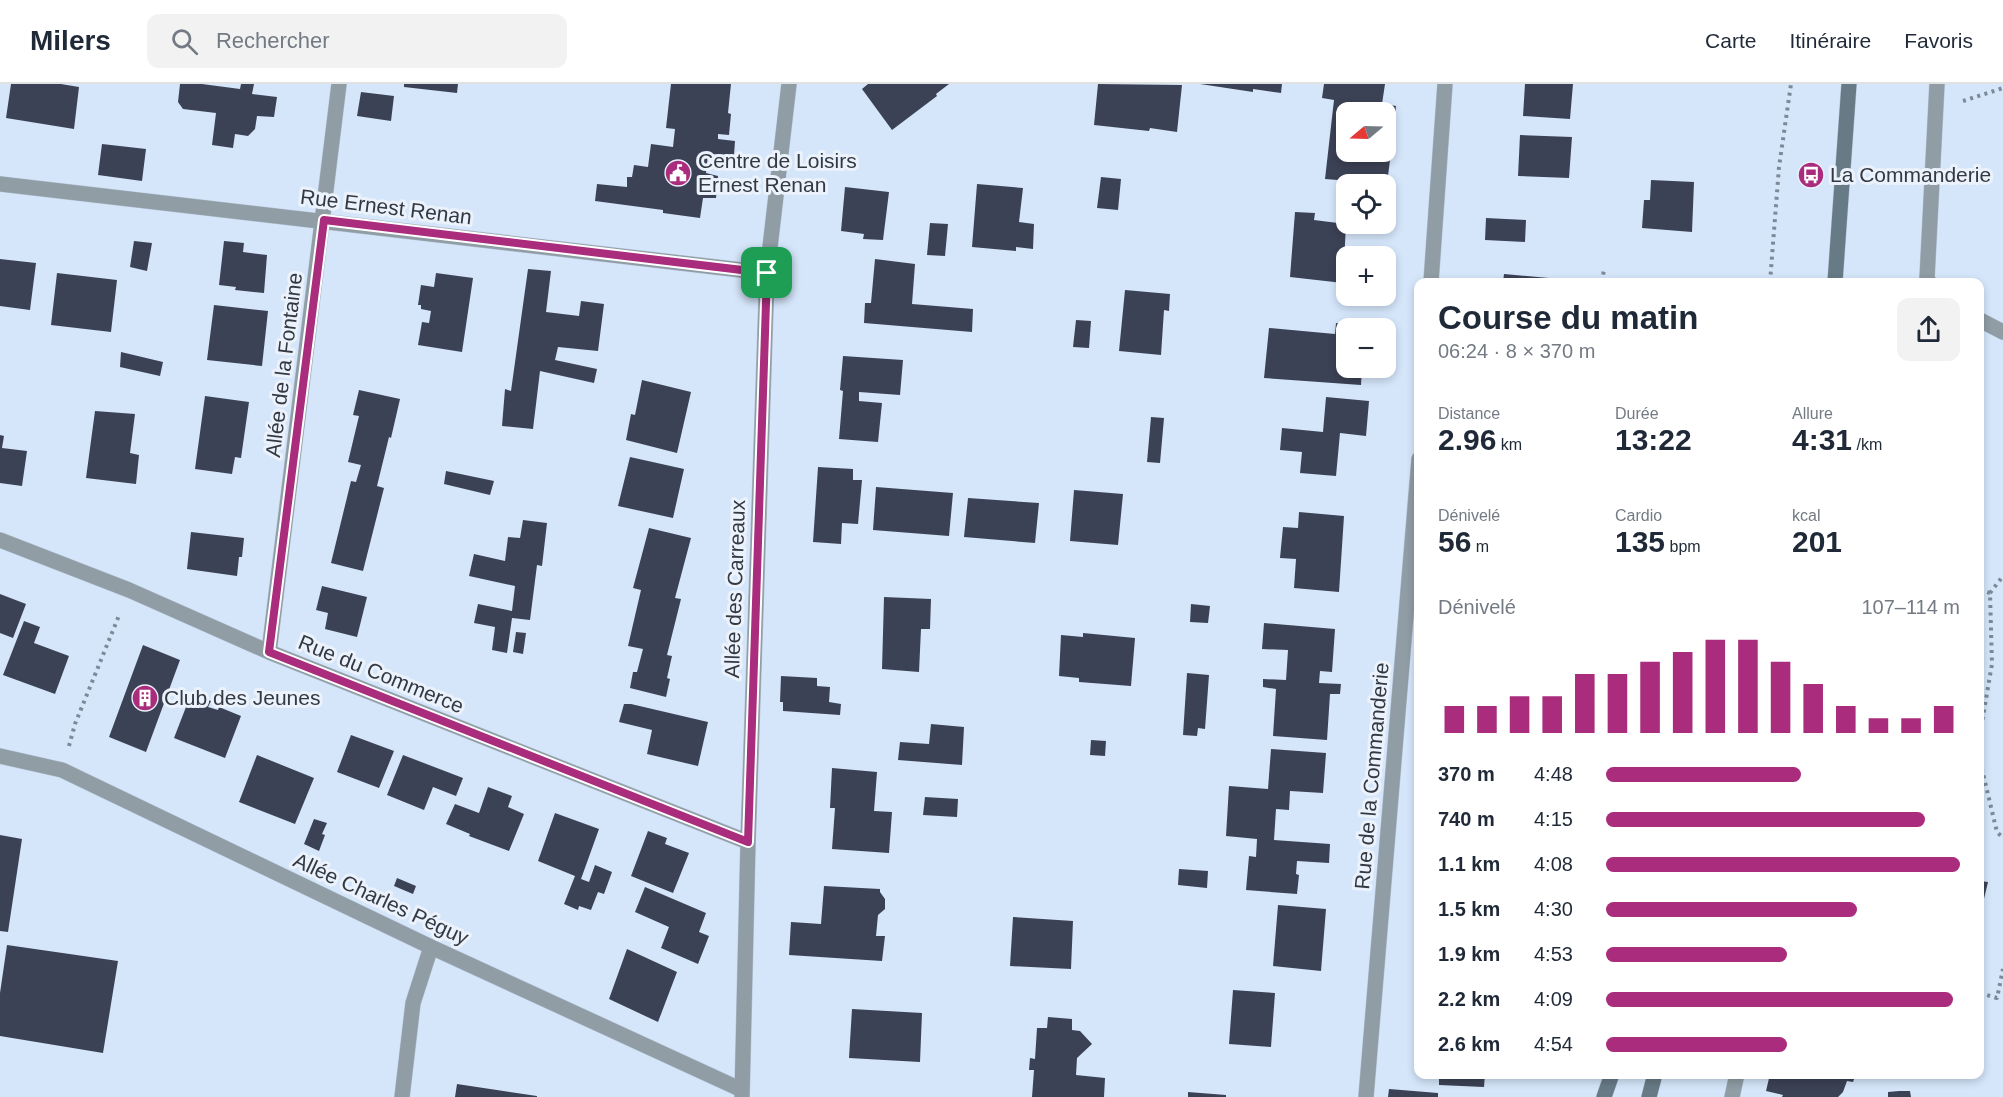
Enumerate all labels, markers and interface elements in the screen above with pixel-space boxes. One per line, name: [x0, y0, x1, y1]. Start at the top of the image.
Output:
search box: [147, 14, 567, 68]
text: Milers: [30, 25, 111, 56]
icon: search: [168, 25, 201, 58]
text: Rechercher: [216, 28, 330, 53]
text: Carte: [1705, 29, 1756, 52]
text: Itinéraire: [1789, 29, 1871, 52]
text: Favoris: [1904, 29, 1973, 52]
north arrow: [1336, 102, 1396, 162]
map controls: [1336, 102, 1396, 378]
place label: Centre de Loisirs Ernest Renan: [698, 149, 857, 196]
public building icon: Centre de Loisirs Ernest Renan: [663, 158, 693, 188]
bus stop icon: La Commanderie: [1796, 160, 1826, 190]
place label: La Commanderie: [1830, 163, 1991, 186]
button: locate: [1336, 174, 1396, 234]
street label: Rue Ernest Renan: [299, 185, 473, 228]
button: +: [1336, 246, 1396, 306]
pin: [741, 247, 792, 298]
icon: arrive: [750, 256, 783, 289]
street label: Allée de la Fontaine: [261, 271, 306, 458]
button: share: [1897, 298, 1960, 361]
text: Course du matin: [1438, 299, 1698, 336]
button: −: [1336, 318, 1396, 378]
text: 06:24 · 8 × 370 m: [1438, 340, 1595, 362]
text: Distance: [1438, 405, 1500, 422]
text: Durée: [1615, 405, 1659, 422]
text: Allure: [1792, 405, 1833, 422]
text: 2.96: [1438, 423, 1496, 456]
text: 13:22: [1615, 423, 1692, 456]
text: 4:31: [1792, 423, 1852, 456]
text: km: [1496, 436, 1522, 453]
text: /km: [1852, 436, 1882, 453]
street label: Allée des Carreaux: [720, 499, 749, 679]
text: Dénivelé: [1438, 507, 1500, 524]
text: Cardio: [1615, 507, 1662, 524]
text: kcal: [1792, 507, 1820, 524]
text: 56: [1438, 525, 1471, 558]
text: 135: [1615, 525, 1665, 558]
text: 201: [1792, 525, 1842, 558]
text: m: [1471, 538, 1489, 555]
text: bpm: [1665, 538, 1701, 555]
text: Dénivelé: [1438, 596, 1516, 618]
text: 107–114 m: [1861, 596, 1960, 618]
street label: Rue du Commerce: [295, 630, 467, 717]
street label: Rue de la Commanderie: [1350, 662, 1393, 890]
building icon: Club des Jeunes: [130, 683, 160, 713]
place label: Club des Jeunes: [164, 686, 320, 709]
text: 370 m: [1438, 763, 1495, 785]
text: 4:48: [1534, 763, 1573, 785]
text: 740 m: [1438, 808, 1495, 830]
text: 4:15: [1534, 808, 1573, 830]
street label: Allée Charles Péguy: [290, 848, 473, 949]
text: 1.1 km: [1438, 853, 1500, 875]
text: 4:08: [1534, 853, 1573, 875]
text: 1.5 km: [1438, 898, 1500, 920]
text: 4:30: [1534, 898, 1573, 920]
text: 1.9 km: [1438, 943, 1500, 965]
text: 4:53: [1534, 943, 1573, 965]
text: 2.2 km: [1438, 988, 1500, 1010]
text: 4:09: [1534, 988, 1573, 1010]
text: 2.6 km: [1438, 1033, 1500, 1055]
text: 4:54: [1534, 1033, 1573, 1055]

